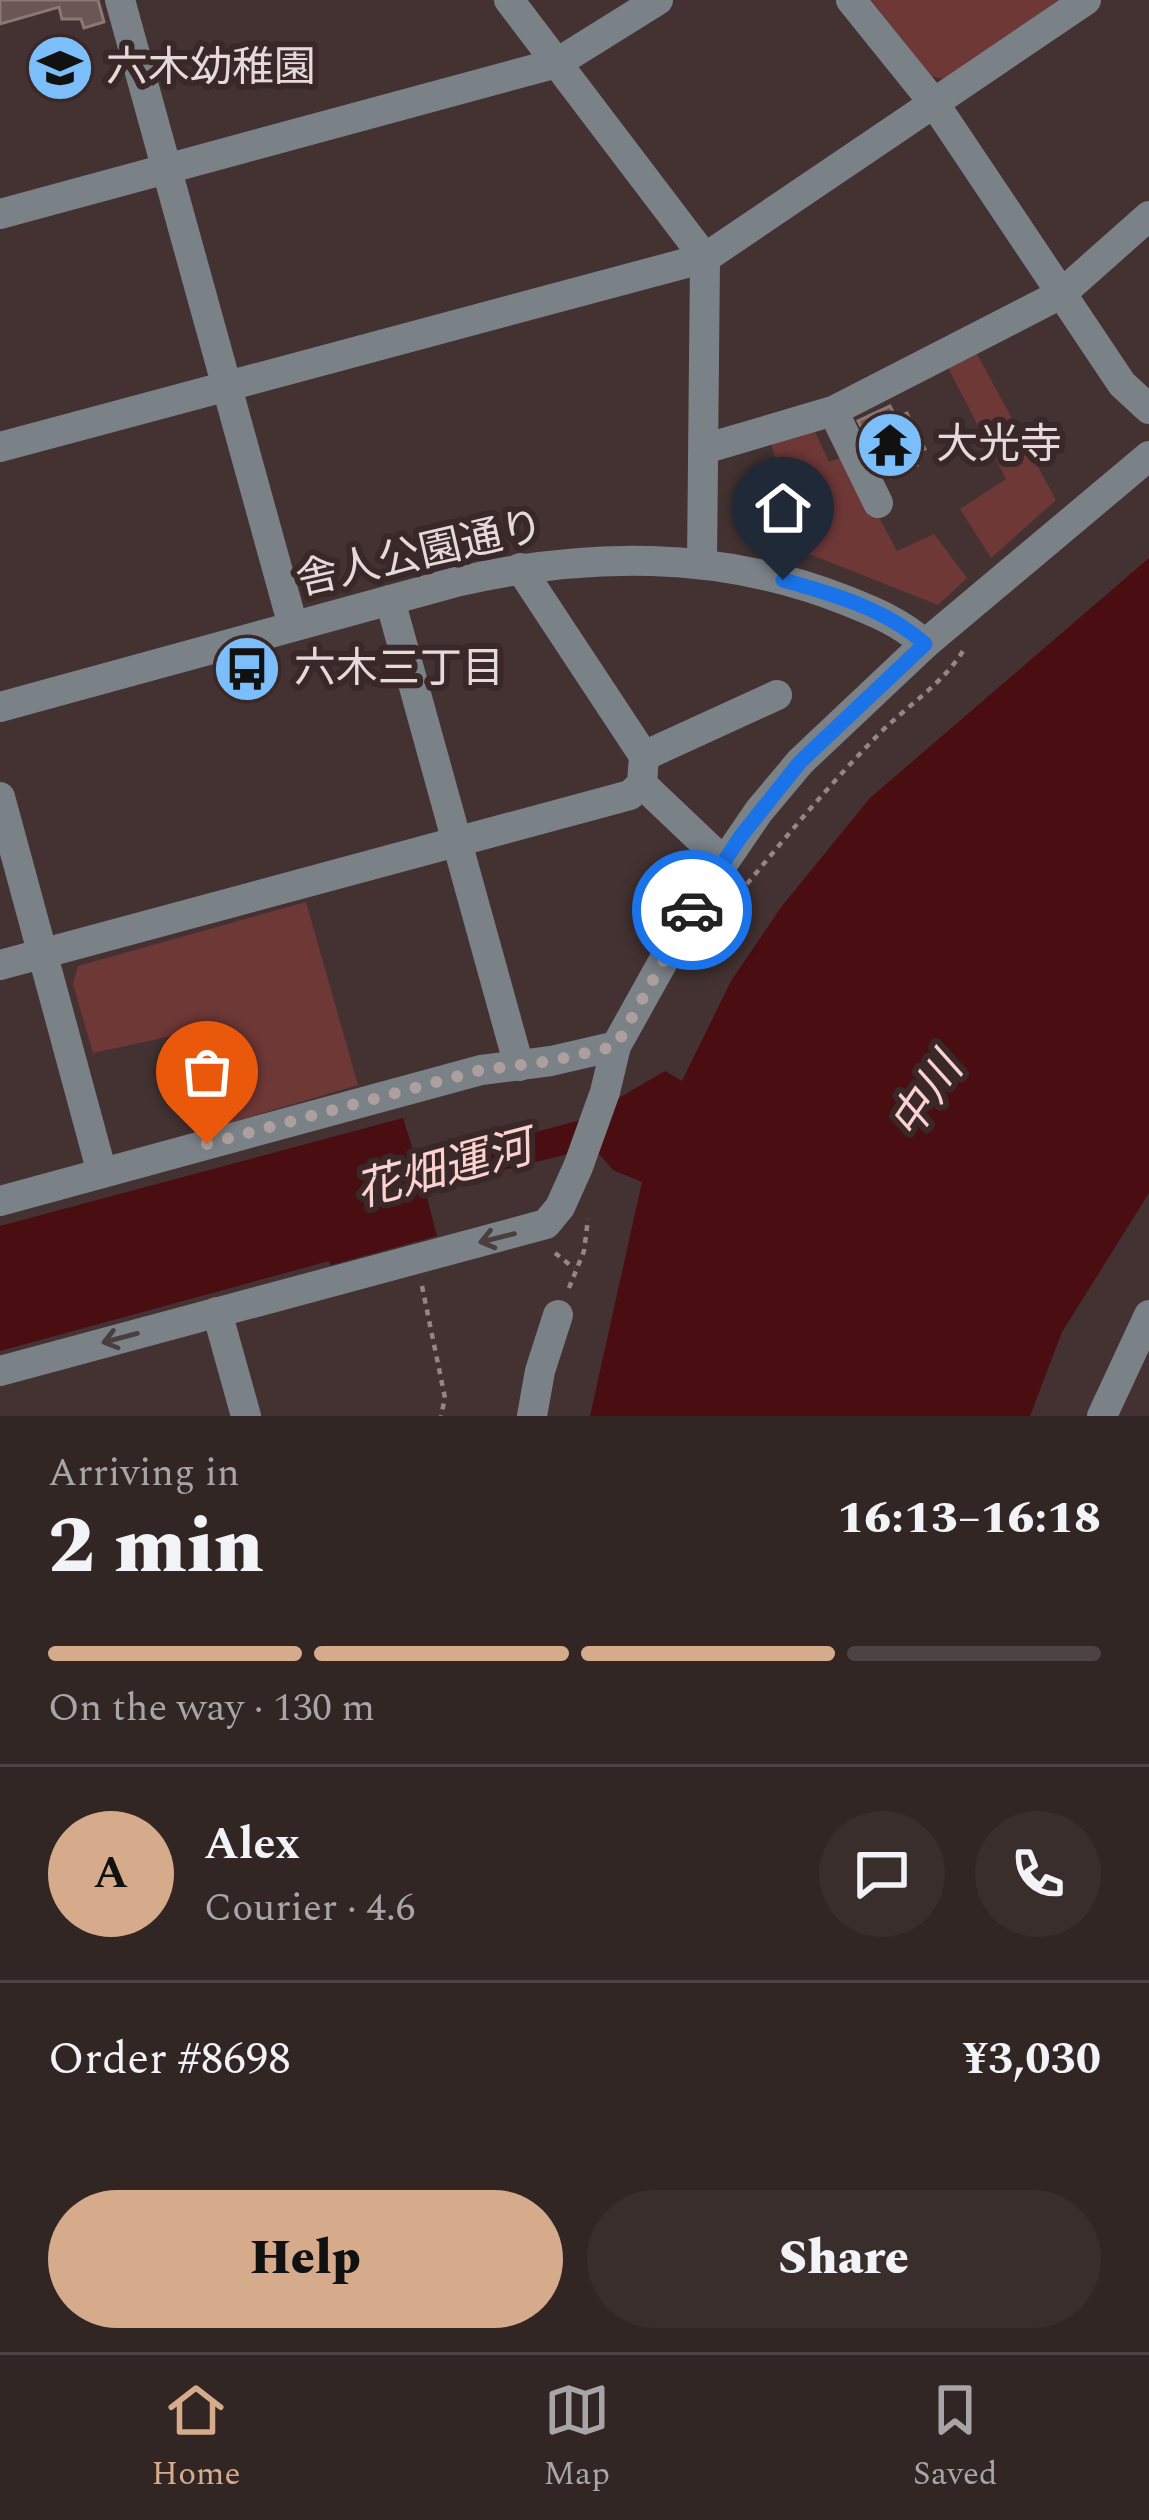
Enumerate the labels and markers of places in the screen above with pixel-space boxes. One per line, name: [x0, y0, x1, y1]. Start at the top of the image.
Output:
school or university icon: 六木幼稚園: [25, 33, 95, 103]
place label: 六木幼稚園: [106, 37, 316, 100]
temple icon: 大光寺: [855, 410, 925, 480]
place label: 大光寺: [936, 414, 1062, 477]
pin: [732, 457, 834, 580]
bus stop icon: 六木三丁目: [212, 634, 282, 704]
place label: 六木三丁目: [294, 638, 504, 701]
pin: [156, 1021, 258, 1144]

